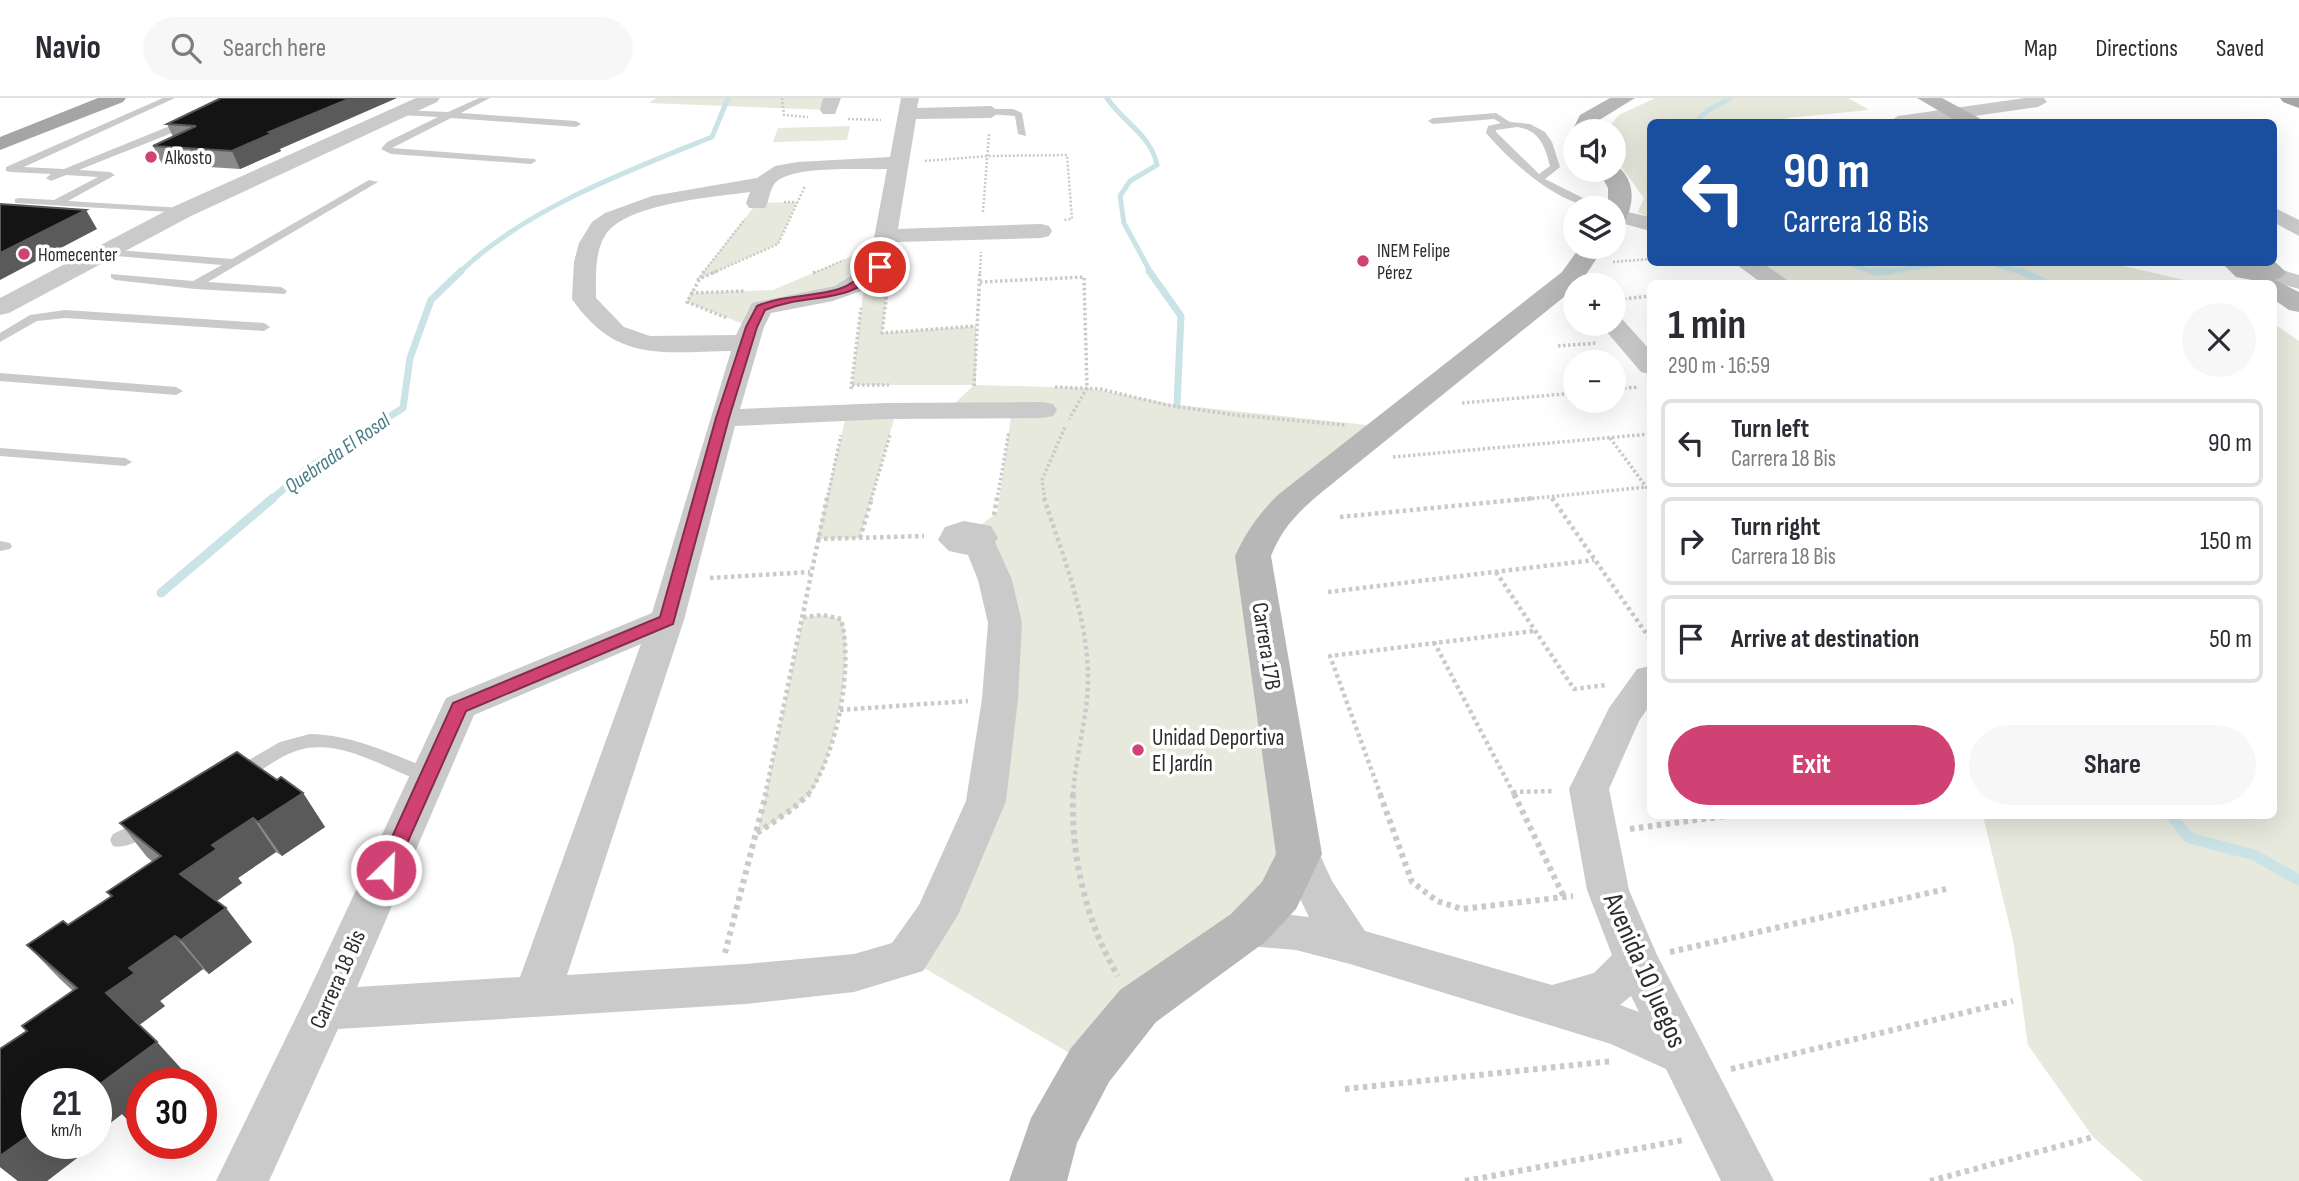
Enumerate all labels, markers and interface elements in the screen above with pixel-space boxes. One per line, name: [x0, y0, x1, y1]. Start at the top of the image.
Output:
search box: [143, 17, 633, 80]
text: Navio: [35, 28, 101, 68]
icon: search: [167, 29, 205, 67]
text: Search here: [223, 33, 326, 64]
text: Map: [2024, 34, 2057, 63]
text: Directions: [2095, 34, 2178, 63]
text: Saved: [2216, 34, 2264, 63]
map controls: [1563, 119, 1626, 413]
button: sound: [1563, 119, 1626, 182]
text: 90 m: [1783, 143, 1870, 202]
place label: Alkosto: [164, 147, 212, 170]
icon: left: [1668, 147, 1759, 238]
marker: Alkosto: [143, 149, 159, 165]
button: layers: [1563, 196, 1626, 259]
text: Carrera 18 Bis: [1783, 203, 1929, 242]
pin: [850, 237, 910, 297]
place label: INEM Felipe Pérez: [1377, 240, 1450, 285]
place label: Homecenter: [38, 244, 118, 267]
marker: Homecenter: [16, 246, 32, 262]
icon: arrive: [861, 248, 899, 286]
marker: INEM Felipe Pérez: [1355, 253, 1371, 269]
button: +: [1563, 273, 1626, 336]
text: 1 min: [1668, 300, 1746, 351]
button: close: [2182, 303, 2256, 377]
button: −: [1563, 350, 1626, 413]
text: 290 m · 16:59: [1668, 352, 1770, 380]
water label: Quebrada El Rosal: [280, 407, 396, 499]
text: Turn left: [1731, 414, 1809, 445]
icon: left: [1672, 424, 1710, 462]
text: 90 m: [2208, 428, 2252, 459]
text: Carrera 18 Bis: [1731, 445, 1836, 473]
text: Turn right: [1731, 512, 1820, 543]
icon: right: [1672, 522, 1710, 560]
text: 150 m: [2200, 526, 2252, 557]
text: Carrera 18 Bis: [1731, 543, 1836, 571]
street label: Carrera 17B: [1245, 600, 1287, 692]
icon: arrive: [1672, 620, 1710, 658]
text: Arrive at destination: [1731, 624, 1919, 655]
text: 50 m: [2209, 624, 2252, 655]
place label: Unidad Deportiva El Jardín: [1152, 724, 1284, 778]
button: Exit: [1668, 725, 1955, 805]
button: Share: [1969, 725, 2256, 805]
marker: Unidad Deportiva El Jardín: [1130, 742, 1146, 758]
position arrow: [349, 833, 423, 907]
street label: Avenida 10 Juegos: [1595, 887, 1693, 1053]
street label: Carrera 18 Bis: [304, 926, 372, 1033]
speed limit sign: 30: [126, 1068, 217, 1159]
text: 21: [52, 1083, 81, 1126]
text: km/h: [51, 1120, 82, 1141]

